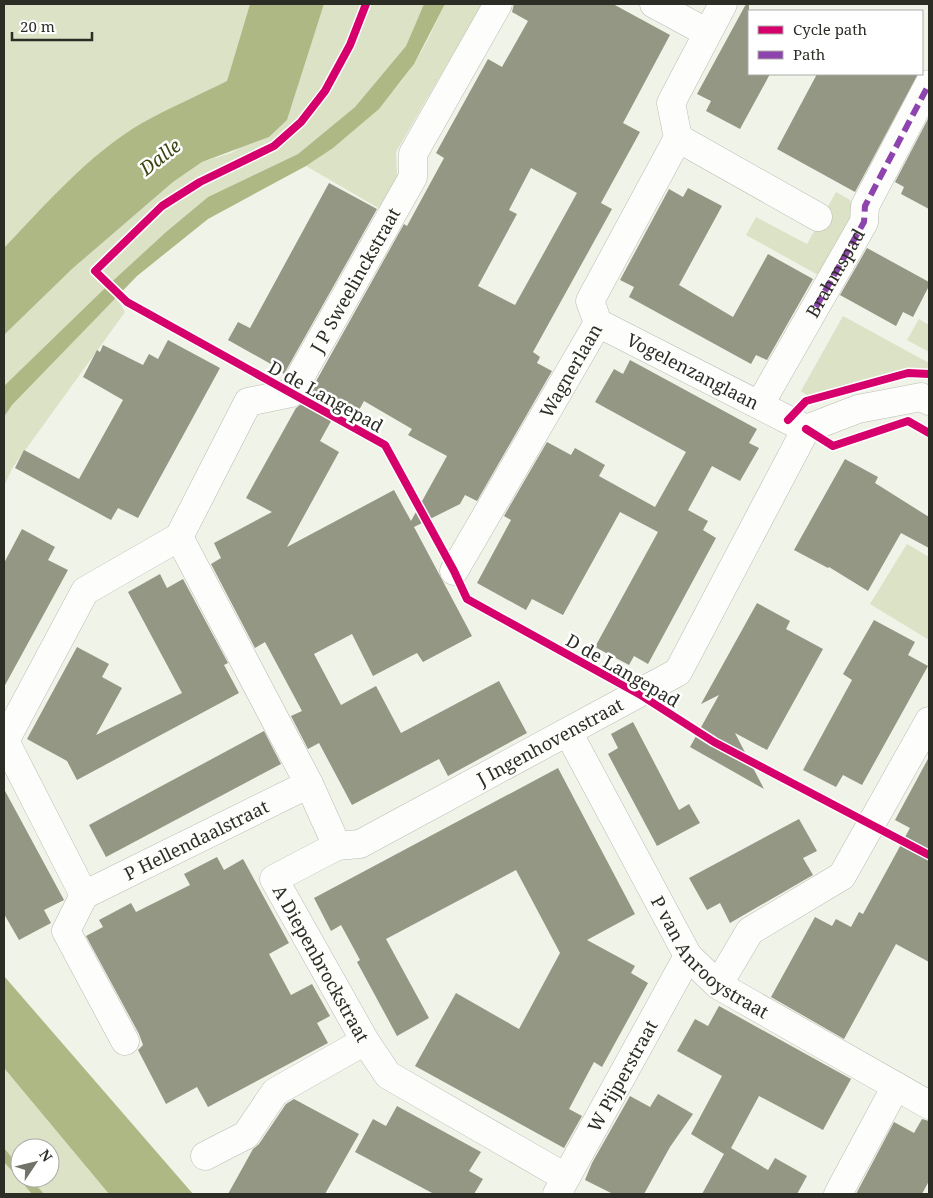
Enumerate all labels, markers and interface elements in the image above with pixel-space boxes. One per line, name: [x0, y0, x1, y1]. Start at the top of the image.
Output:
scale bar: [12, 10, 92, 42]
legend: [748, 10, 923, 75]
text: 20 m: [20, 16, 55, 36]
text: Cycle path: [793, 19, 868, 39]
text: Path: [793, 44, 826, 64]
water label: Dalle: [133, 133, 186, 182]
street label: J P Sweelinckstraat: [304, 203, 405, 358]
street label: Brahmspad: [800, 224, 870, 322]
street label: Wagnerlaan: [534, 319, 607, 422]
street label: Vogelenzanglaan: [623, 327, 764, 415]
street label: D de Langepad: [264, 355, 388, 437]
street label: D de Langepad: [562, 628, 684, 712]
street label: J Ingenhovenstraat: [472, 692, 627, 791]
street label: P Hellendaalstraat: [120, 794, 272, 885]
street label: A Diepenbrockstraat: [268, 880, 375, 1046]
street label: P van Anrooystraat: [646, 892, 773, 1023]
street label: W Pijperstraat: [582, 1016, 663, 1136]
north arrow: [10, 1138, 60, 1188]
text: N: [35, 1145, 57, 1165]

